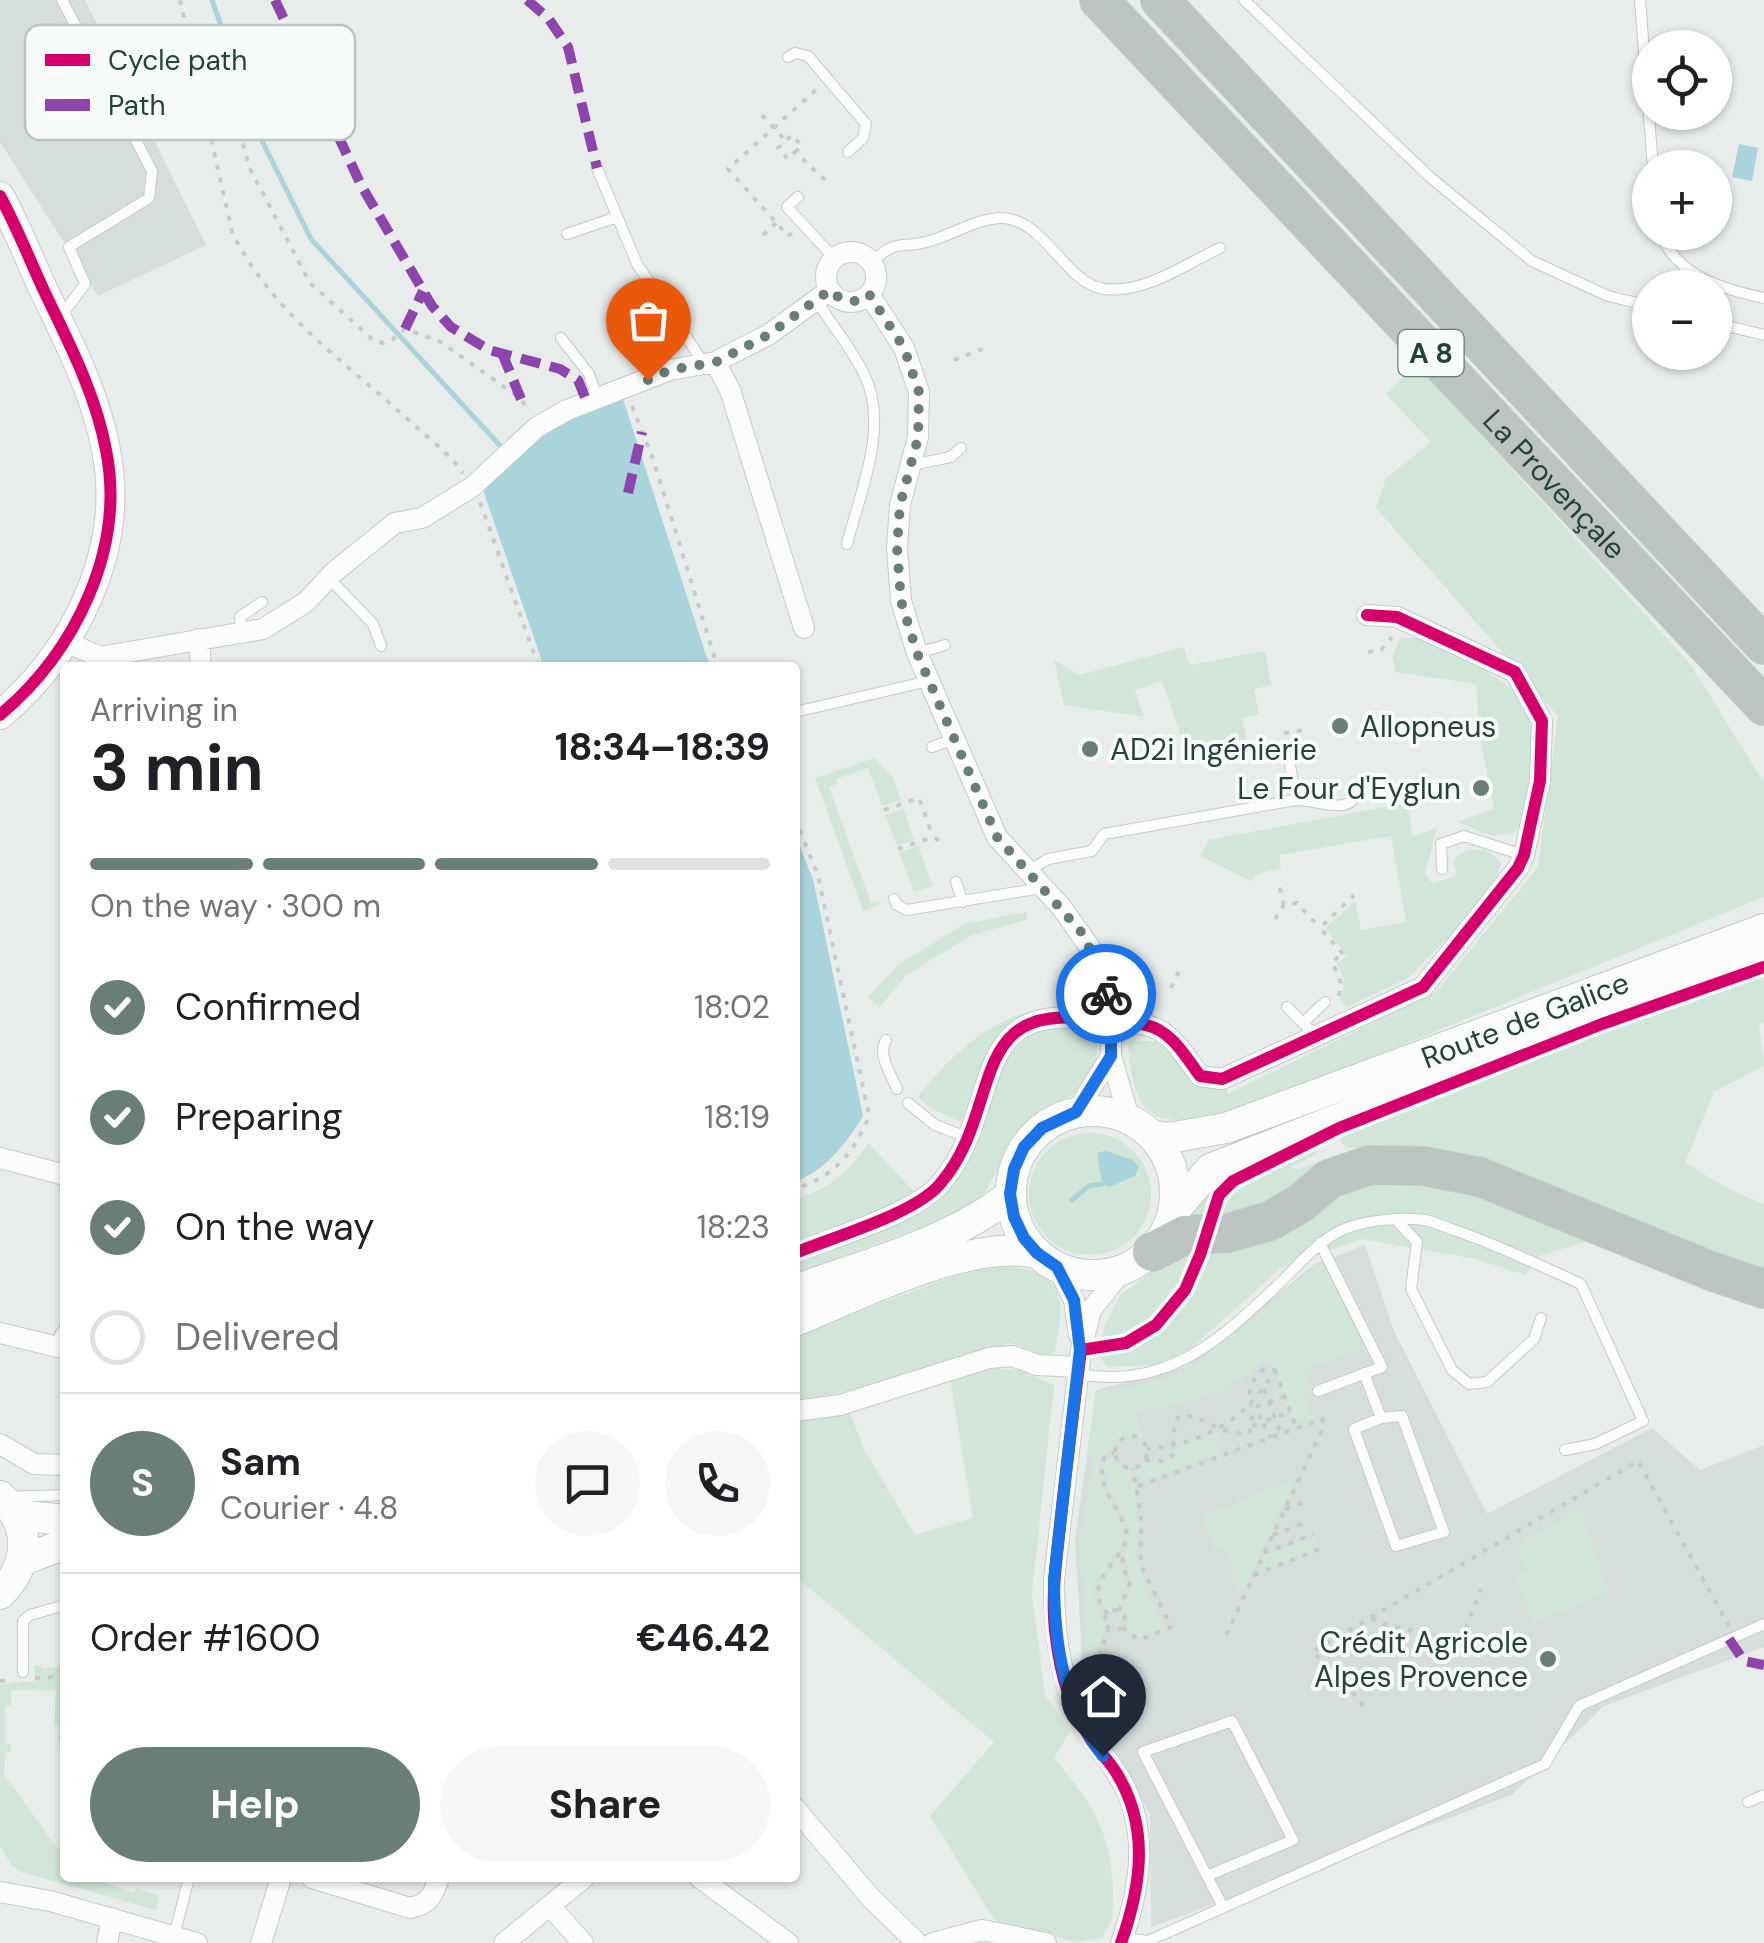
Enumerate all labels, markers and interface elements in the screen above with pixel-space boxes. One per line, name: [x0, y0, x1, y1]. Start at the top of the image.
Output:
legend: [25, 25, 355, 140]
map controls: [1632, 30, 1732, 370]
button: locate: [1632, 30, 1732, 130]
text: Cycle path: [108, 42, 247, 79]
text: Path: [108, 87, 166, 124]
button: +: [1632, 150, 1732, 250]
button: −: [1632, 270, 1732, 370]
pin: [606, 278, 691, 381]
icon: bag: [621, 293, 676, 348]
road number: A 8: [1398, 330, 1464, 376]
street label: La Provençale: [1475, 401, 1635, 567]
text: Arriving in: [90, 689, 238, 731]
place label: Allopneus: [1360, 707, 1496, 746]
marker: Allopneus: [1329, 715, 1351, 737]
text: 18:34–18:39: [555, 722, 770, 772]
text: 3 min: [90, 726, 264, 810]
place label: AD2i Ingénierie: [1110, 730, 1317, 769]
marker: AD2i Ingénierie: [1079, 738, 1101, 760]
place label: Le Four d'Eyglun: [1237, 769, 1461, 808]
marker: Le Four d'Eyglun: [1470, 777, 1492, 799]
text: On the way · 300 m: [90, 885, 381, 927]
courier: [1056, 944, 1156, 1044]
street label: Route de Galice: [1416, 963, 1634, 1077]
icon: bike: [1079, 967, 1134, 1022]
icon: check: [90, 980, 145, 1035]
text: Confirmed: [175, 982, 361, 1032]
text: 18:02: [694, 986, 770, 1028]
icon: check: [90, 1090, 145, 1145]
text: Preparing: [175, 1092, 343, 1142]
text: 18:19: [704, 1096, 770, 1138]
icon: check: [90, 1200, 145, 1255]
text: On the way: [175, 1202, 374, 1252]
text: 18:23: [697, 1206, 770, 1248]
text: Delivered: [175, 1312, 340, 1362]
button: chat: [535, 1431, 640, 1536]
button: phone: [665, 1431, 770, 1536]
text: Sam: [220, 1437, 301, 1487]
text: S: [131, 1458, 154, 1508]
text: Courier · 4.8: [220, 1487, 398, 1529]
text: Order #1600: [90, 1613, 321, 1663]
text: €46.42: [636, 1613, 770, 1663]
place label: Crédit Agricole Alpes Provence: [1314, 1623, 1528, 1696]
marker: Crédit Agricole Alpes Provence: [1537, 1648, 1559, 1670]
pin: [1061, 1654, 1146, 1757]
icon: home: [1076, 1669, 1131, 1724]
button: Help: [90, 1747, 420, 1862]
button: Share: [440, 1747, 770, 1862]

